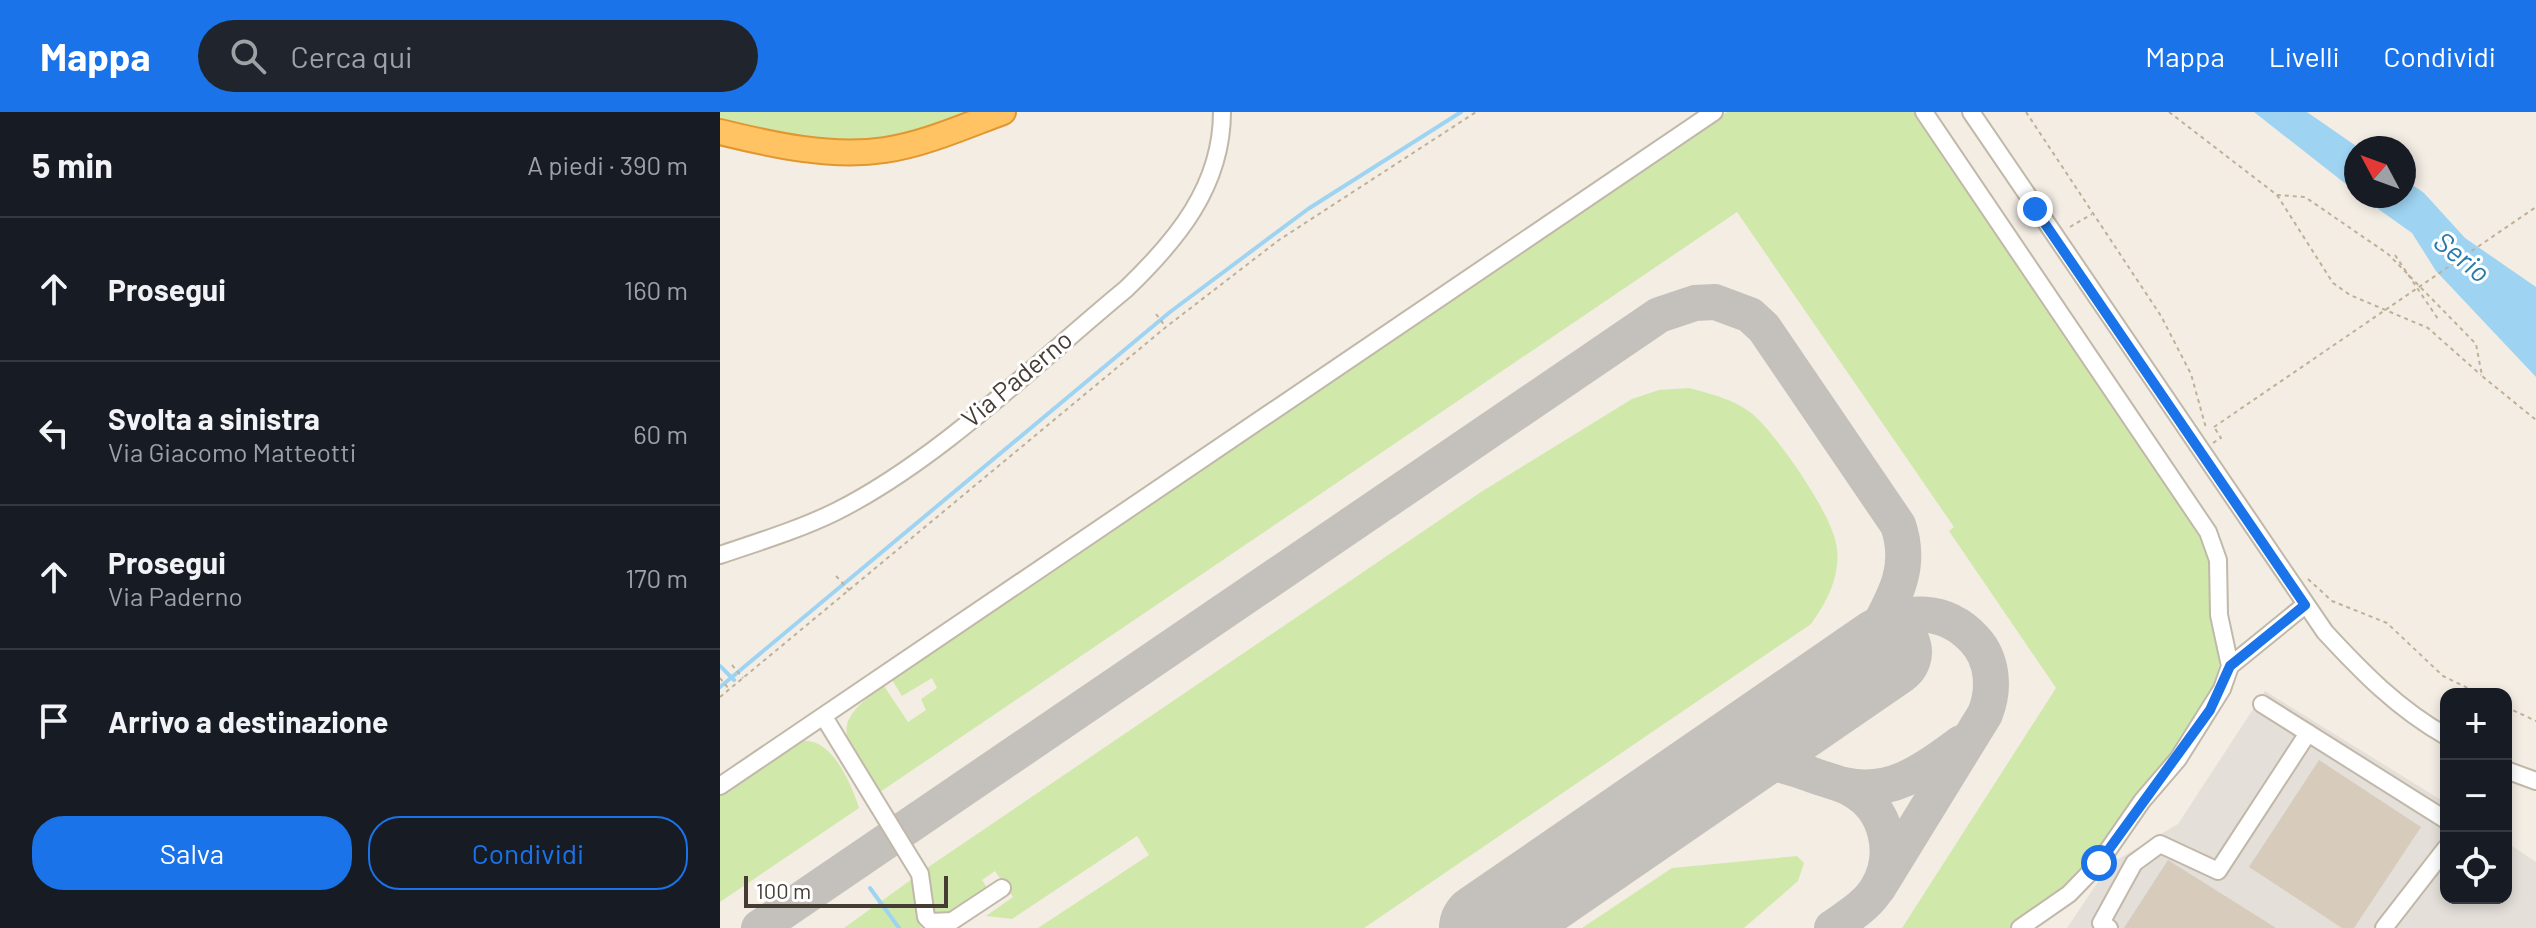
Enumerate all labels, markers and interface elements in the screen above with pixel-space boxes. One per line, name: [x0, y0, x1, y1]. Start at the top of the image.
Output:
search box: [198, 20, 758, 92]
text: Mappa: [40, 33, 150, 79]
icon: search: [226, 34, 270, 78]
text: Cerca qui: [290, 38, 413, 74]
text: Mappa: [2145, 39, 2225, 73]
text: Livelli: [2269, 39, 2340, 73]
text: Condividi: [2384, 39, 2496, 73]
north arrow: [2344, 136, 2416, 208]
text: 5 min: [32, 144, 113, 185]
text: A piedi · 390 m: [527, 149, 688, 180]
route end: [2017, 191, 2053, 227]
water label: Serio: [2428, 224, 2497, 289]
icon: ahead: [32, 267, 76, 311]
text: Prosegui: [108, 271, 226, 307]
text: 160 m: [624, 274, 688, 305]
street label: Via Paderno: [955, 323, 1078, 433]
text: Svolta a sinistra: [108, 400, 320, 436]
icon: left: [32, 411, 76, 455]
text: 60 m: [633, 418, 688, 449]
text: Via Giacomo Matteotti: [108, 436, 356, 467]
text: Prosegui: [108, 544, 226, 580]
icon: ahead: [32, 555, 76, 599]
text: 170 m: [625, 562, 688, 593]
text: Via Paderno: [108, 580, 243, 611]
map controls: [2440, 688, 2512, 904]
button: +: [2440, 688, 2512, 760]
icon: arrive: [32, 699, 76, 743]
text: Arrivo a destinazione: [108, 703, 388, 739]
button: −: [2440, 760, 2512, 832]
button: Salva: [32, 816, 352, 890]
button: Condividi: [368, 816, 688, 890]
button: locate: [2440, 832, 2512, 904]
route start: [2081, 845, 2117, 881]
scale bar: [744, 872, 948, 908]
text: 100 m: [756, 877, 811, 903]

